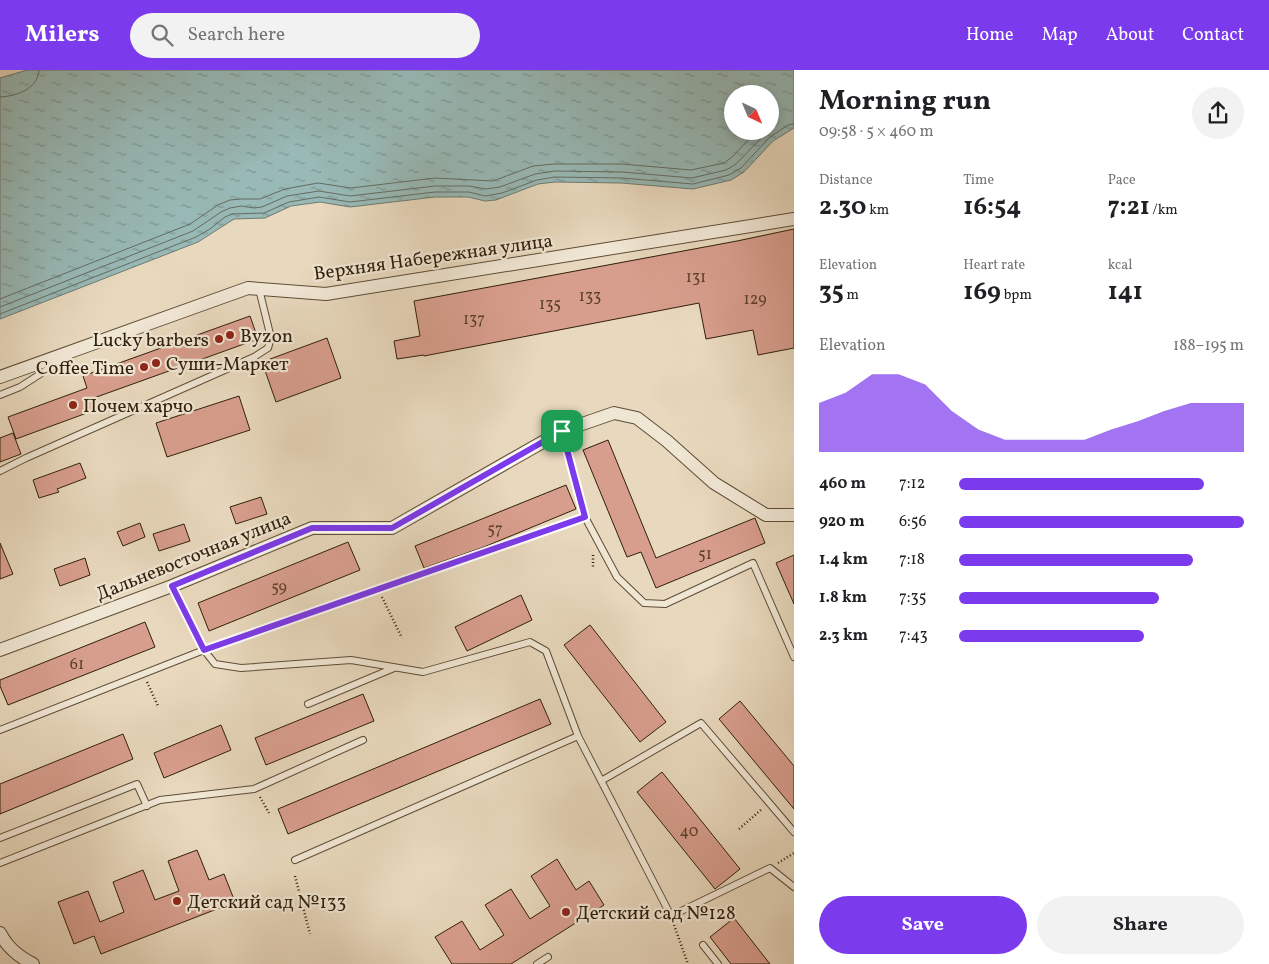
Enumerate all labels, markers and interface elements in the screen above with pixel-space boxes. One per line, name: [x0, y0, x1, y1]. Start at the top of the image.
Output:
search box: [130, 13, 480, 58]
text: Milers: [25, 18, 100, 52]
icon: search: [148, 21, 176, 49]
text: Search here: [188, 22, 285, 48]
text: Home: [966, 23, 1014, 48]
text: Map: [1042, 23, 1078, 48]
text: About: [1106, 23, 1154, 48]
text: Contact: [1182, 23, 1244, 48]
text: Morning run: [819, 82, 991, 121]
north arrow: [724, 85, 779, 140]
map controls: [724, 85, 779, 140]
button: share: [1192, 87, 1244, 139]
text: 09:58 · 5 × 460 m: [819, 121, 934, 143]
text: Distance: [819, 171, 873, 190]
text: Time: [963, 171, 994, 190]
text: Pace: [1108, 171, 1136, 190]
text: 2.30: [819, 190, 866, 225]
text: 16:54: [963, 190, 1021, 225]
text: 7:21: [1108, 190, 1150, 225]
text: km: [866, 201, 889, 220]
text: /km: [1150, 201, 1178, 220]
street label: Верхняя Набережная улица: [312, 228, 555, 288]
text: Elevation: [819, 256, 877, 275]
text: Heart rate: [963, 256, 1025, 275]
text: kcal: [1108, 256, 1133, 275]
house number: 131: [686, 267, 706, 289]
text: 35: [819, 275, 844, 310]
text: 169: [963, 275, 1001, 310]
text: 141: [1108, 275, 1143, 310]
house number: 133: [579, 286, 601, 308]
text: m: [844, 286, 859, 305]
text: bpm: [1001, 286, 1032, 305]
house number: 129: [744, 289, 766, 311]
house number: 135: [539, 294, 561, 316]
house number: 137: [463, 309, 485, 331]
place label: Byzon: [240, 324, 293, 350]
place label: Lucky barbers: [92, 328, 209, 354]
marker: Byzon: [224, 329, 236, 341]
marker: Lucky barbers: [213, 333, 225, 345]
text: Elevation: [819, 335, 886, 357]
text: 188–195 m: [1173, 335, 1244, 357]
place label: Суши-Маркет: [166, 352, 289, 378]
place label: Coffee Time: [36, 356, 134, 382]
marker: Суши-Маркет: [150, 357, 162, 369]
marker: Coffee Time: [138, 361, 150, 373]
place label: Почем харчо: [83, 394, 193, 420]
marker: Почем харчо: [67, 399, 79, 411]
pin: [541, 410, 583, 452]
icon: arrive: [548, 417, 576, 445]
text: 460 m: [819, 473, 866, 495]
text: 7:12: [899, 473, 925, 495]
street label: Дальневосточная улица: [92, 506, 295, 608]
text: 920 m: [819, 511, 865, 533]
text: 6:56: [899, 511, 927, 533]
house number: 57: [487, 519, 503, 541]
house number: 51: [698, 544, 712, 566]
text: 1.4 km: [819, 549, 868, 571]
text: 7:18: [899, 549, 925, 571]
house number: 59: [271, 577, 287, 599]
text: 1.8 km: [819, 587, 867, 609]
text: 7:35: [899, 587, 926, 609]
text: 2.3 km: [819, 625, 868, 647]
text: 7:43: [899, 625, 928, 647]
house number: 61: [70, 654, 84, 676]
house number: 40: [680, 821, 698, 843]
place label: Детский сад №133: [187, 890, 346, 916]
marker: Детский сад №133: [171, 895, 183, 907]
button: Save: [819, 896, 1027, 954]
button: Share: [1037, 896, 1244, 954]
place label: Детский сад №128: [576, 901, 736, 927]
marker: Детский сад №128: [560, 906, 572, 918]

